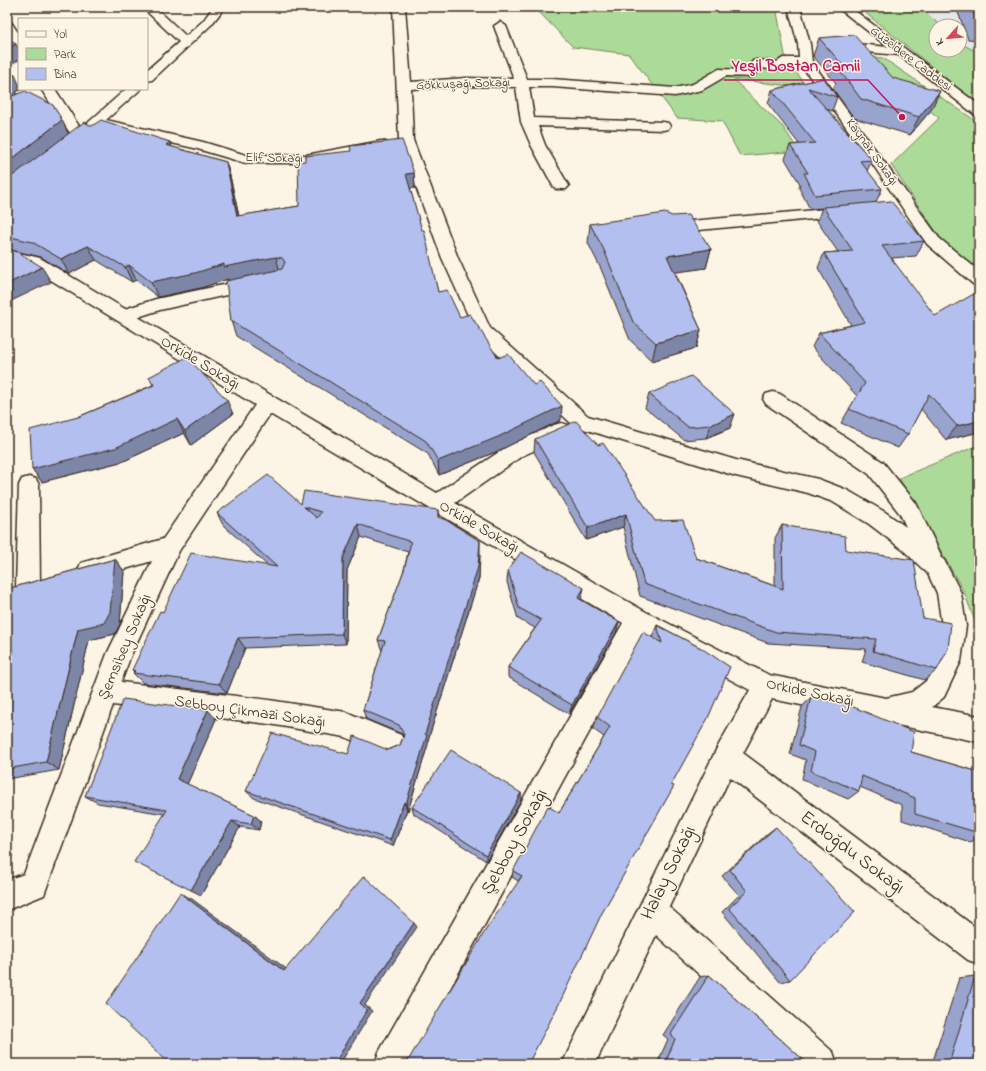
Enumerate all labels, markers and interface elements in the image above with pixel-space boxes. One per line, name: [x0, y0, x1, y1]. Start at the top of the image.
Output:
legend: [18, 18, 148, 90]
north arrow: [928, 18, 968, 58]
street label: Güzeldere Caddesi: [866, 22, 956, 96]
text: Yol: [54, 26, 67, 44]
text: K: [931, 35, 948, 48]
text: Park: [54, 46, 76, 64]
callout: Yeşil Bostan Camii: [724, 51, 868, 80]
text: Yeşil Bostan Camii: [731, 54, 860, 79]
text: Bina: [53, 66, 77, 84]
street label: Gökkuşağı Sokağı: [416, 73, 510, 96]
street label: Kaynak Sokağı: [840, 115, 903, 190]
street label: Elif Sokağı: [245, 148, 303, 169]
street label: Orkide Sokağı: [156, 330, 245, 396]
street label: Orkide Sokağı: [434, 494, 524, 560]
street label: Şemsibey Sokağı: [92, 590, 158, 704]
street label: Orkide Sokağı: [764, 672, 856, 714]
street label: Sebboy Çikmazi Sokağı: [173, 690, 327, 734]
street label: Şebboy Sokağı: [475, 784, 557, 901]
street label: Erdoğdu Sokağı: [793, 805, 910, 903]
street label: Halay Sokağı: [634, 821, 705, 926]

